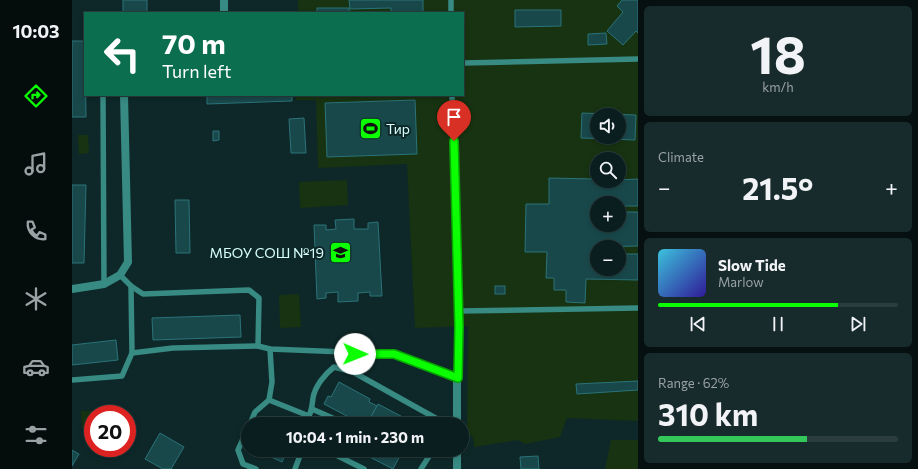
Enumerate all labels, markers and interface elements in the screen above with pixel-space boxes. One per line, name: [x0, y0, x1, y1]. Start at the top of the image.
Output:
text: 10:03: [12, 20, 60, 42]
text: 18: [750, 21, 806, 85]
text: 70 m: [162, 26, 226, 60]
icon: left: [96, 28, 148, 80]
text: Turn left: [162, 60, 231, 82]
text: km/h: [762, 79, 794, 95]
icon: directions: [22, 82, 50, 110]
pin: [437, 100, 471, 141]
icon: arrive: [443, 106, 465, 128]
map controls: [590, 108, 626, 276]
button: sound: [590, 108, 626, 144]
sports icon: Тир: [358, 116, 384, 142]
place label: Тир: [386, 120, 410, 137]
text: Climate: [658, 149, 704, 165]
icon: music: [22, 150, 50, 178]
button: search: [590, 152, 626, 188]
text: 21.5°: [742, 169, 813, 206]
text: −: [658, 174, 671, 201]
text: +: [885, 174, 898, 201]
button: +: [590, 196, 626, 232]
icon: phone: [22, 217, 50, 245]
school or university icon: МБОУ СОШ №19: [327, 240, 353, 266]
button: −: [590, 240, 626, 276]
place label: МБОУ СОШ №19: [210, 244, 324, 261]
text: Slow Tide: [718, 256, 786, 274]
text: Marlow: [718, 274, 764, 290]
icon: climate: [22, 285, 50, 313]
icon: previous: [687, 313, 709, 335]
icon: pause: [767, 313, 789, 335]
icon: next: [847, 313, 869, 335]
position arrow: [334, 333, 376, 375]
icon: car: [22, 353, 50, 381]
text: Range · 62%: [658, 375, 729, 391]
text: 310 km: [658, 395, 758, 432]
speed limit sign: 20: [84, 405, 136, 457]
icon: filters: [22, 421, 50, 449]
text: 10:04 · 1 min · 230 m: [286, 428, 424, 446]

